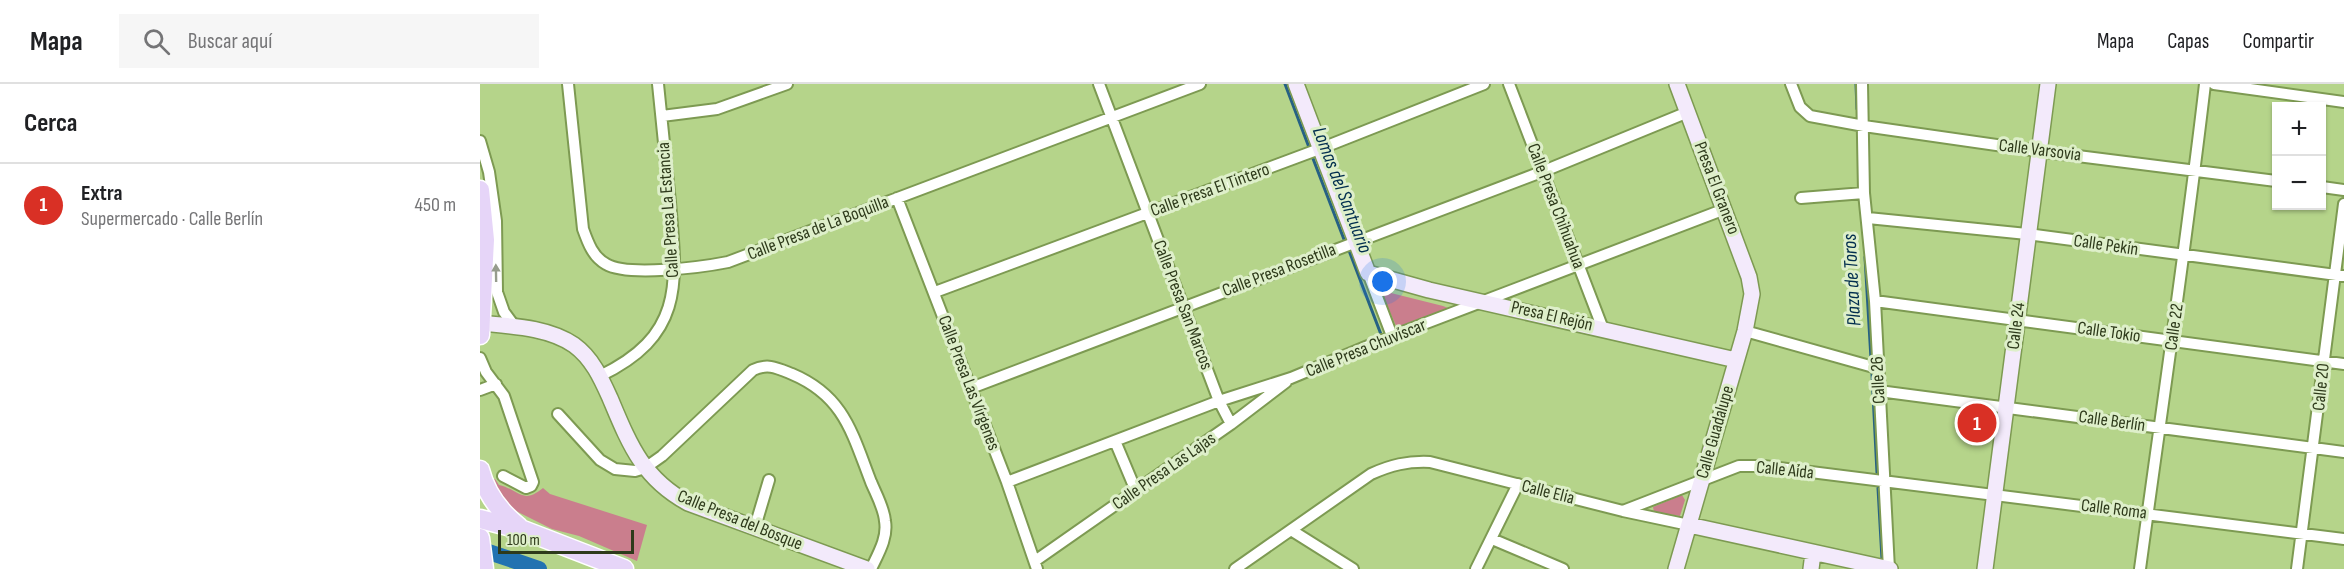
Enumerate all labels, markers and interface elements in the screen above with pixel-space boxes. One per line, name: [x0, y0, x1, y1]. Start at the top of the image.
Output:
search box: [119, 14, 539, 68]
text: Mapa: [30, 25, 83, 58]
icon: search: [140, 25, 173, 58]
text: Buscar aquí: [188, 28, 272, 55]
text: Mapa: [2097, 29, 2134, 54]
text: Capas: [2167, 29, 2209, 54]
text: Compartir: [2242, 29, 2314, 54]
map controls: [2272, 102, 2326, 210]
button: +: [2272, 102, 2326, 156]
text: Cerca: [24, 108, 77, 139]
water label: Lomas del Santuario: [1307, 123, 1377, 257]
street label: Calle Varsovia: [1998, 135, 2082, 165]
street label: Presa El Granero: [1690, 139, 1744, 237]
street label: Calle Presa La Estancia: [653, 141, 683, 279]
street label: Calle Presa Chihuahua: [1523, 141, 1590, 272]
button: −: [2272, 156, 2326, 210]
street label: Calle Presa El Tintero: [1148, 159, 1272, 221]
text: Extra: [81, 180, 122, 207]
street label: Calle Presa de La Boquilla: [744, 191, 892, 265]
text: 1: [40, 193, 47, 217]
text: 450 m: [415, 193, 456, 217]
text: Supermercado · Calle Berlín: [81, 207, 263, 231]
street label: Calle Pekín: [2072, 230, 2140, 260]
water label: Plaza de Toros: [1838, 233, 1866, 327]
street label: Calle Presa San Marcos: [1149, 237, 1217, 373]
street label: Calle Presa Rosetilla: [1219, 239, 1339, 301]
one-way arrow: [491, 264, 501, 283]
your location: [1368, 267, 1397, 296]
street label: Presa El Rejón: [1509, 296, 1595, 336]
street label: Calle 24: [2003, 301, 2029, 351]
street label: Calle 22: [2160, 302, 2188, 352]
street label: Calle Presa Las Vírgenes: [934, 313, 1004, 453]
street label: Calle Presa Chuvíscar: [1303, 314, 1429, 382]
street label: Calle Tokio: [2076, 317, 2142, 347]
street label: Calle 26: [1866, 356, 1890, 404]
street label: Calle 20: [2308, 362, 2334, 412]
street label: Calle Guadalupe: [1692, 383, 1738, 481]
pin: 1: [1958, 400, 1996, 446]
street label: Calle Berlín: [2077, 406, 2147, 436]
street label: Calle Presa Las Lajas: [1108, 428, 1220, 514]
street label: Calle Aída: [1755, 457, 1815, 483]
street label: Calle Elia: [1519, 475, 1577, 509]
street label: Calle Presa del Bosque: [674, 485, 806, 555]
street label: Calle Roma: [2080, 495, 2148, 523]
scale bar: [498, 527, 634, 554]
text: 100 m: [507, 531, 540, 550]

